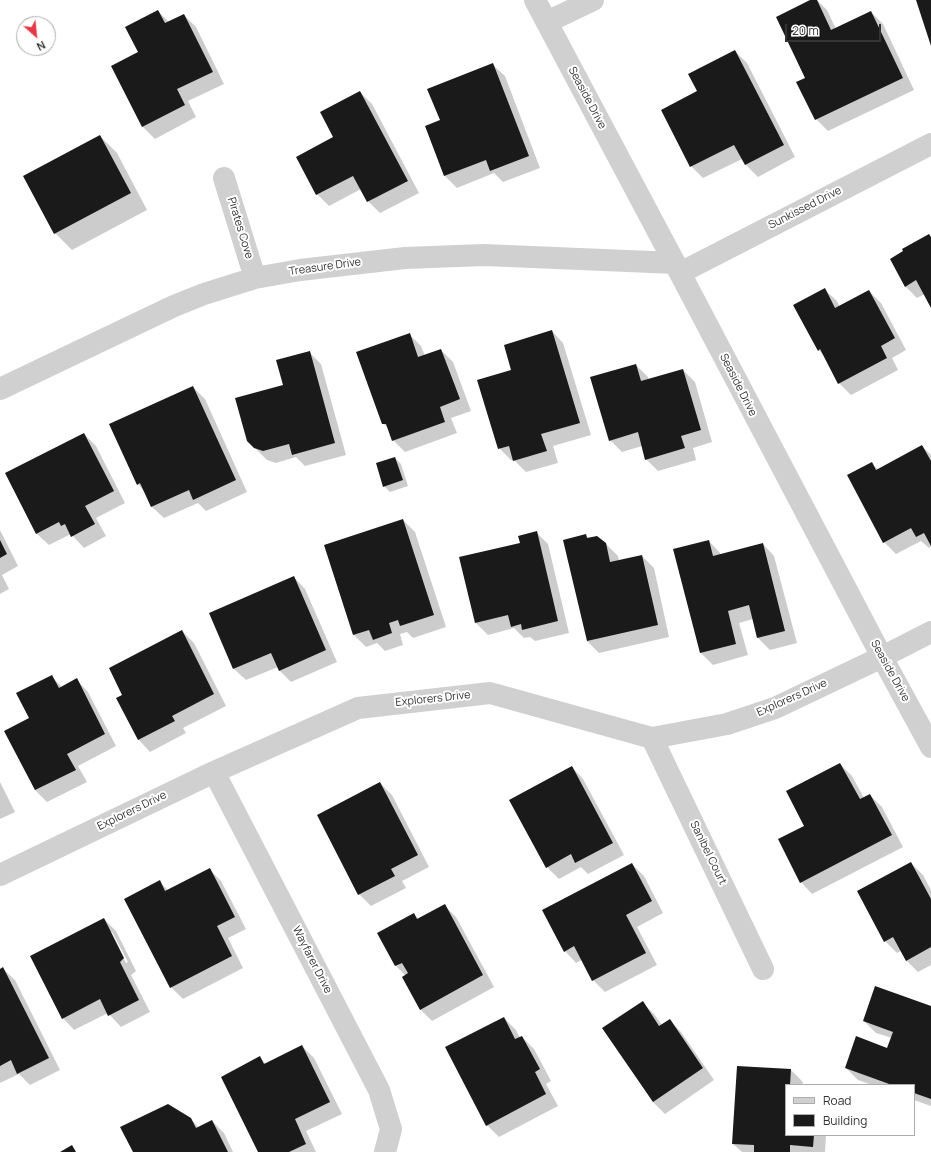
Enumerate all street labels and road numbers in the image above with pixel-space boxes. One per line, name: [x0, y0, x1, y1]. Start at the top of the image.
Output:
street label: Seaside Drive: [565, 65, 609, 131]
street label: Sunkissed Drive: [766, 184, 844, 232]
street label: Pirates Cove: [224, 196, 256, 260]
street label: Treasure Drive: [288, 255, 362, 279]
street label: Seaside Drive: [717, 352, 759, 418]
street label: Seaside Drive: [868, 638, 912, 704]
street label: Explorers Drive: [755, 677, 829, 719]
street label: Explorers Drive: [395, 688, 471, 710]
street label: Explorers Drive: [95, 789, 169, 833]
street label: Sanibel Court: [687, 819, 729, 887]
street label: Wayfarer Drive: [289, 924, 335, 996]

